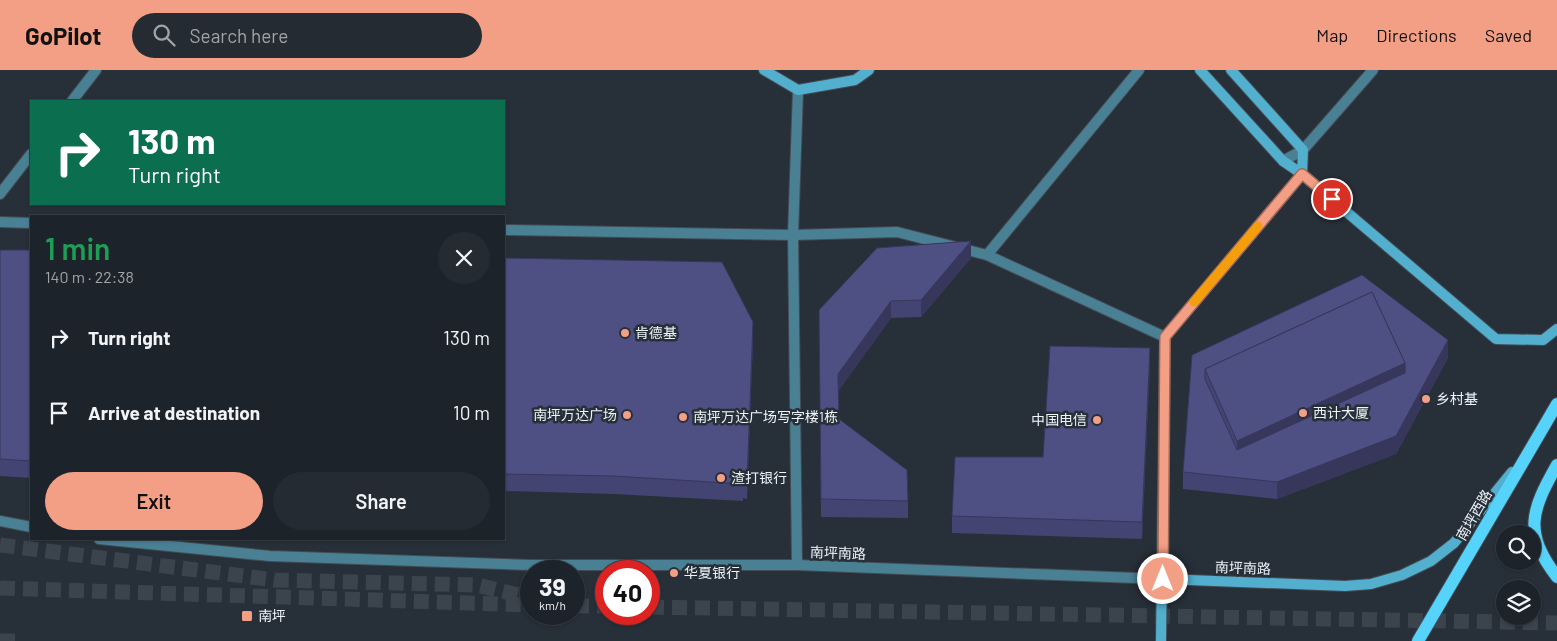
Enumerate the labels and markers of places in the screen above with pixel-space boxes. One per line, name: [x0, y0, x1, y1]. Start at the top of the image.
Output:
pin: [1311, 178, 1353, 220]
place label: 肯德基: [635, 324, 677, 341]
marker: 肯德基: [619, 327, 631, 339]
place label: 乡村基: [1436, 390, 1478, 407]
marker: 乡村基: [1420, 393, 1432, 405]
place label: 西计大厦: [1313, 404, 1369, 421]
place label: 南坪万达广场: [533, 406, 617, 423]
marker: 西计大厦: [1297, 407, 1309, 419]
place label: 南坪万达广场写字楼1栋: [693, 408, 838, 425]
marker: 南坪万达广场: [621, 409, 633, 421]
marker: 南坪万达广场写字楼1栋: [677, 411, 689, 423]
place label: 中国电信: [1031, 411, 1087, 428]
marker: 中国电信: [1091, 414, 1103, 426]
place label: 渣打银行: [731, 469, 787, 486]
marker: 渣打银行: [715, 472, 727, 484]
place label: 华夏银行: [684, 564, 740, 581]
marker: 华夏银行: [668, 567, 680, 579]
place label: 南坪: [258, 607, 286, 624]
marker: 南坪: [240, 609, 254, 623]

